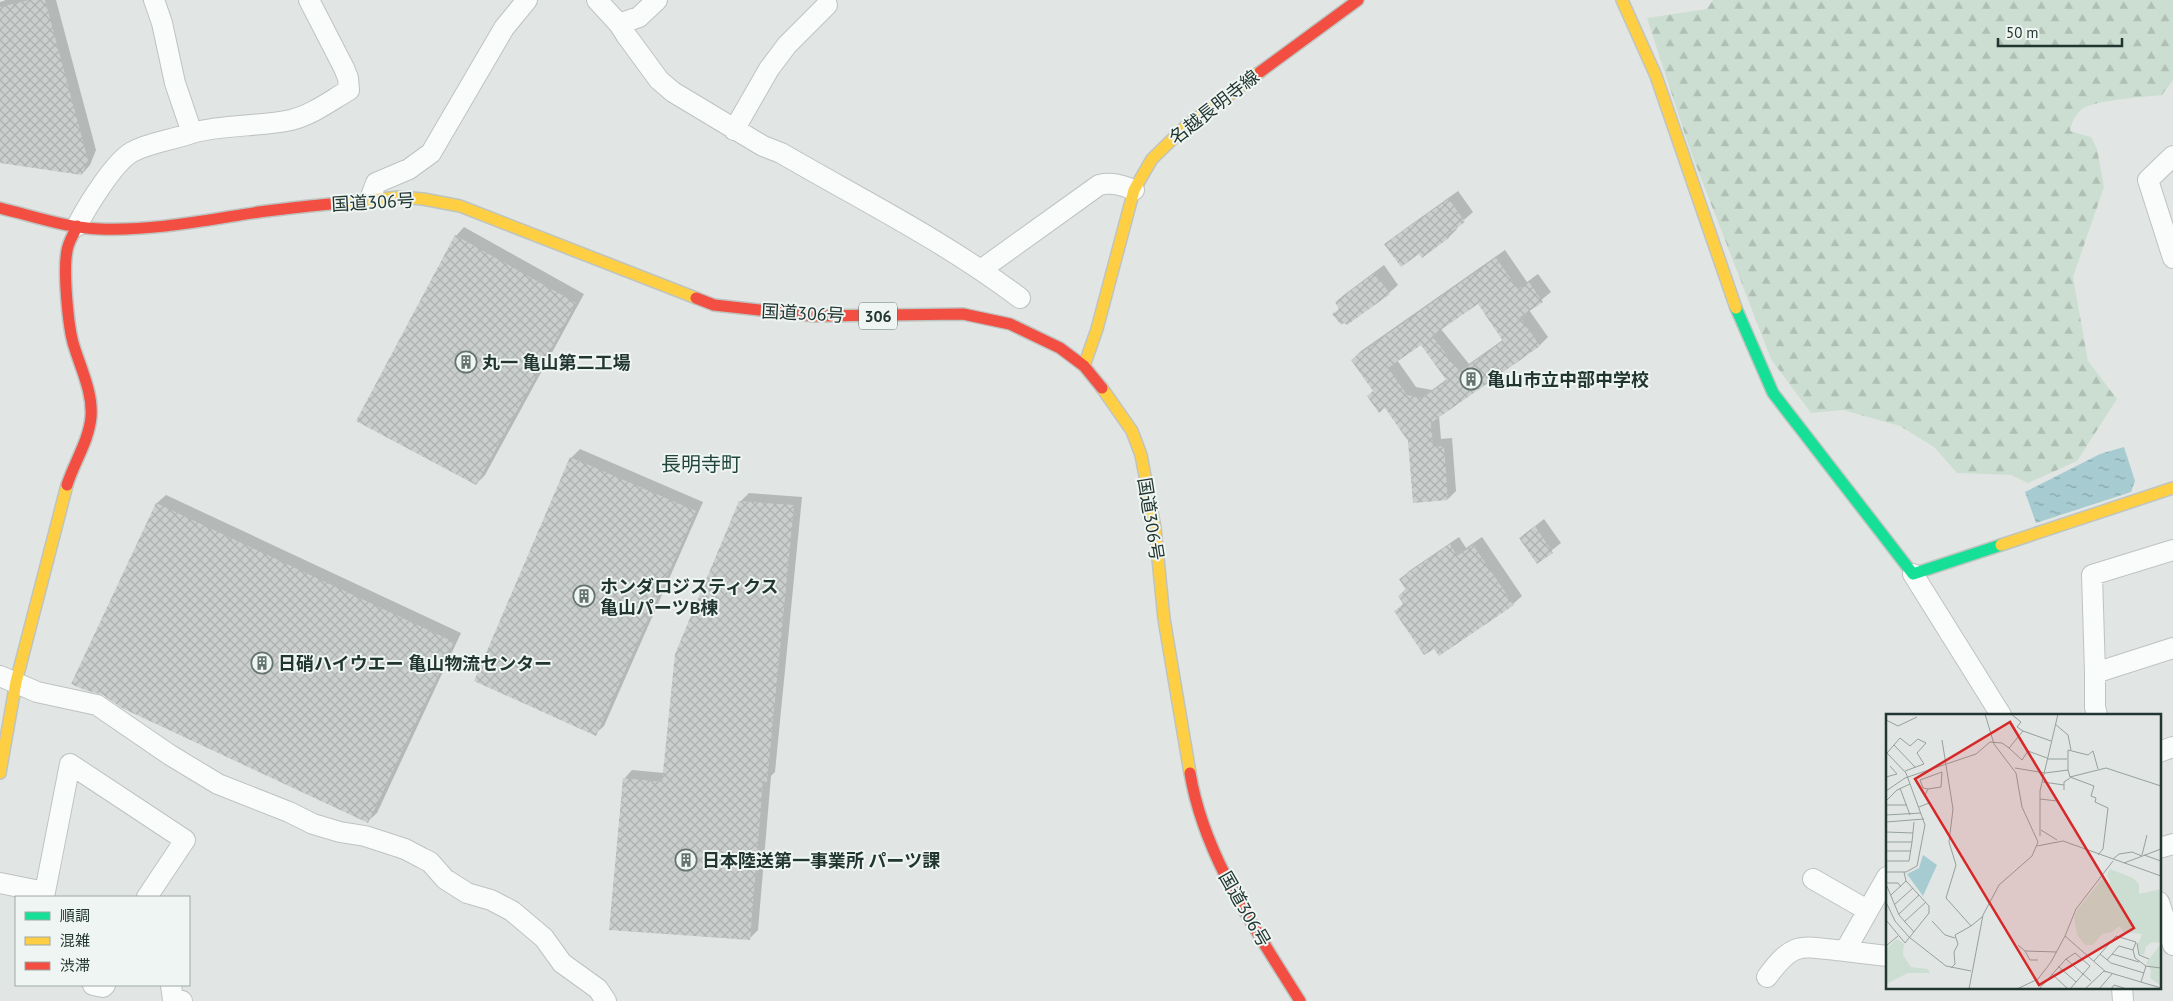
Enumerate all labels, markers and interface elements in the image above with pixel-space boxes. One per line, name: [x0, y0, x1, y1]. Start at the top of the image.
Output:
scale bar: [1998, 15, 2122, 47]
text: 50 m: [2006, 23, 2039, 42]
street label: 名越長明寺線: [1164, 65, 1264, 149]
street label: 国道306号: [331, 188, 415, 216]
street label: 国道306号: [761, 299, 845, 327]
road number: 306: [859, 302, 897, 330]
building icon: 丸一 亀山第二工場: [454, 350, 478, 374]
place label: 丸一 亀山第二工場: [482, 351, 631, 374]
building icon: 亀山市立中部中学校: [1459, 367, 1483, 391]
place label: 亀山市立中部中学校: [1487, 368, 1649, 391]
district label: 長明寺町: [661, 451, 741, 477]
street label: 国道306号: [1133, 476, 1169, 562]
place label: ホンダロジスティクス 亀山パーツB棟: [600, 575, 778, 619]
building icon: ホンダロジスティクス 亀山パーツB棟: [572, 584, 596, 608]
building icon: 日硝ハイウエー 亀山物流センター: [250, 651, 274, 675]
place label: 日硝ハイウエー 亀山物流センター: [278, 652, 552, 675]
inset map: [1886, 714, 2160, 988]
building icon: 日本陸送第一事業所 パーツ課: [674, 848, 698, 872]
place label: 日本陸送第一事業所 パーツ課: [702, 849, 940, 872]
street label: 国道306号: [1214, 867, 1276, 951]
legend: [15, 896, 190, 986]
text: 順調: [60, 906, 90, 925]
text: 混雑: [60, 931, 90, 950]
text: 渋滞: [60, 956, 90, 975]

